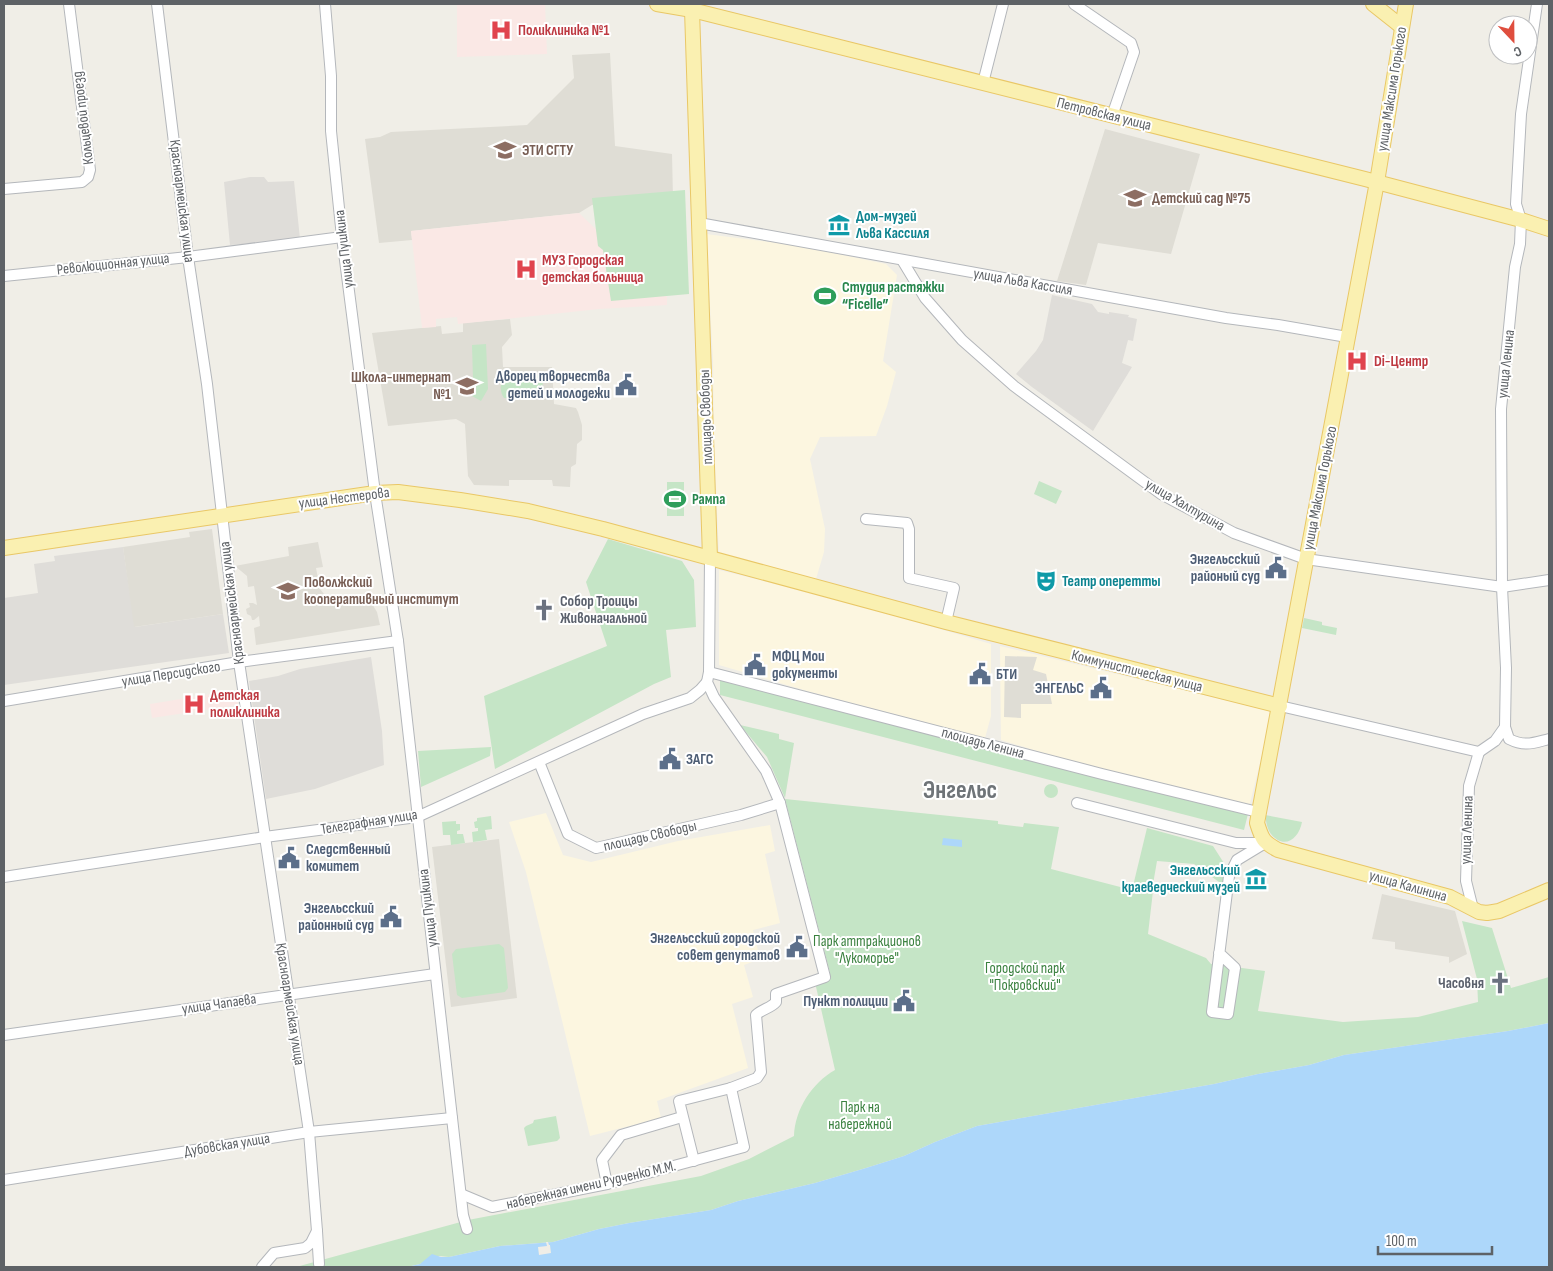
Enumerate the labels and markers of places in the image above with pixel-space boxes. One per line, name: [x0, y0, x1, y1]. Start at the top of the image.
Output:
hospital icon: Поликлиника №1: [488, 17, 514, 43]
place label: Поликлиника №1: [518, 21, 609, 40]
school or university icon: ЭТИ СГТУ: [492, 137, 518, 163]
place label: ЭТИ СГТУ: [522, 141, 573, 160]
school or university icon: Детский сад №75: [1122, 185, 1148, 211]
place label: Детский сад №75: [1152, 189, 1251, 208]
place label: Дом-музей Льва Кассиля: [855, 207, 929, 243]
museum icon: Дом-музей Льва Кассиля: [826, 212, 852, 238]
place label: МУЗ Городская детская больница: [542, 251, 643, 287]
hospital icon: МУЗ Городская детская больница: [513, 256, 539, 282]
place label: Студия растяжки “Ficelle”: [842, 278, 944, 314]
sports icon: Студия растяжки “Ficelle”: [812, 283, 838, 309]
hospital icon: Di-Центр: [1344, 348, 1370, 374]
place label: Di-Центр: [1374, 352, 1428, 371]
place label: Дворец творчества детей и молодежи: [496, 367, 610, 403]
place label: Школа-интернат №1: [351, 368, 451, 404]
public building icon: Дворец творчества детей и молодежи: [613, 372, 639, 398]
school or university icon: Школа-интернат №1: [454, 373, 480, 399]
sports icon: Рампа: [662, 486, 688, 512]
place label: Рампа: [692, 490, 725, 509]
place label: Энгельсский районый суд: [1190, 550, 1260, 586]
public building icon: Энгельсский районый суд: [1263, 555, 1289, 581]
theatre icon: Театр оперетты: [1033, 568, 1059, 594]
place label: Театр оперетты: [1062, 572, 1161, 591]
place label: Поволжский кооперативный институт: [304, 573, 459, 609]
school or university icon: Поволжский кооперативный институт: [275, 578, 301, 604]
place label: Собор Троицы Живоначальной: [560, 592, 647, 628]
church icon: Собор Троицы Живоначальной: [531, 597, 557, 623]
place label: МФЦ Мои документы: [772, 647, 837, 683]
public building icon: МФЦ Мои документы: [742, 652, 768, 678]
public building icon: БТИ: [967, 661, 993, 687]
place label: БТИ: [996, 665, 1017, 684]
public building icon: ЭНГЕЛЬС: [1088, 675, 1114, 701]
place label: ЭНГЕЛЬС: [1035, 679, 1084, 698]
place label: Детская поликлиника: [210, 686, 280, 722]
hospital icon: Детская поликлиника: [181, 691, 207, 717]
public building icon: ЗАГС: [657, 746, 683, 772]
place label: ЗАГС: [686, 750, 714, 769]
place label: Следственный комитет: [306, 840, 391, 876]
public building icon: Следственный комитет: [276, 845, 302, 871]
place label: Энгельсский краеведческий музей: [1122, 861, 1240, 897]
museum icon: Энгельсский краеведческий музей: [1243, 866, 1269, 892]
place label: Энгельсский районный суд: [298, 899, 374, 935]
public building icon: Энгельсский районный суд: [378, 904, 404, 930]
place label: Энгельсский городской совет депутатов: [650, 929, 780, 965]
public building icon: Энгельсский городской совет депутатов: [784, 934, 810, 960]
church icon: Часовня: [1487, 970, 1513, 996]
place label: Часовня: [1438, 974, 1484, 993]
public building icon: Пункт полиции: [891, 988, 917, 1014]
place label: Пункт полиции: [803, 992, 888, 1011]

